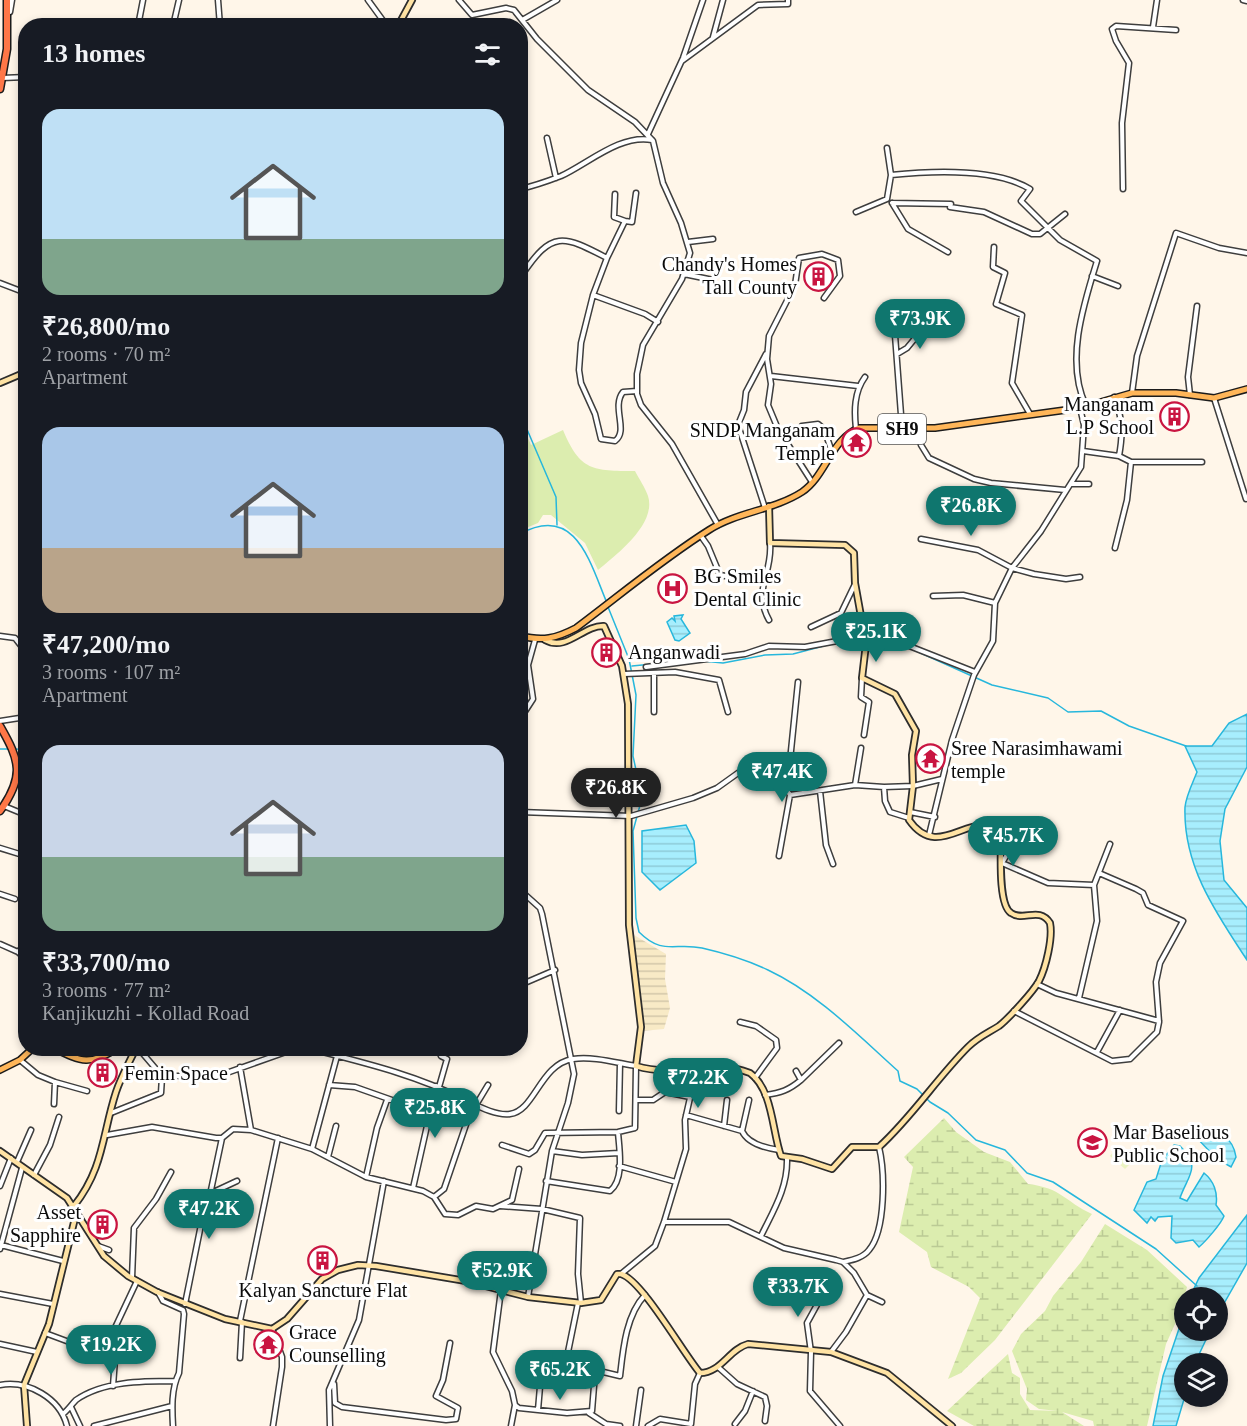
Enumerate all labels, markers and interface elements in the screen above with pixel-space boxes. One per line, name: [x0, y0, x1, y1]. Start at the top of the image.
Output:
icon: filters: [471, 38, 504, 71]
text: 13 homes: [42, 39, 145, 68]
icon: home: [219, 148, 327, 256]
place label: Chandy's Homes Tall County: [662, 253, 797, 299]
building icon: Chandy's Homes Tall County: [802, 260, 834, 292]
pin: ₹73.9K: [871, 299, 969, 350]
text: ₹73.9K: [889, 307, 951, 329]
text: ₹26,800/mo: [42, 312, 170, 341]
text: 2 rooms · 70 m²: [42, 343, 170, 365]
text: Apartment: [42, 366, 128, 388]
place label: Manganam L.P School: [1064, 393, 1154, 438]
building icon: Manganam L.P School: [1159, 400, 1191, 432]
road number: SH9: [878, 414, 926, 444]
place label: SNDP Manganam Temple: [690, 419, 835, 465]
temple icon: SNDP Manganam Temple: [840, 426, 872, 458]
icon: home: [219, 466, 327, 574]
pin: ₹26.8K: [922, 486, 1020, 537]
text: ₹26.8K: [940, 494, 1002, 516]
place label: BG Smiles Dental Clinic: [694, 565, 801, 610]
hospital icon: BG Smiles Dental Clinic: [657, 572, 689, 604]
pin: ₹25.1K: [827, 612, 925, 663]
text: ₹25.1K: [845, 620, 907, 642]
text: ₹47,200/mo: [42, 630, 170, 659]
building icon: Anganwadi: [591, 636, 623, 668]
place label: Anganwadi: [628, 641, 721, 664]
text: 3 rooms · 107 m²: [42, 661, 180, 683]
text: Apartment: [42, 684, 128, 706]
place label: Sree Narasimhawami temple: [951, 737, 1123, 783]
temple icon: Sree Narasimhawami temple: [914, 743, 946, 775]
pin: ₹47.4K: [733, 752, 831, 803]
text: ₹47.4K: [751, 760, 813, 782]
pin: ₹26.8K: [567, 768, 665, 819]
text: ₹26.8K: [585, 776, 647, 798]
icon: home: [219, 784, 327, 892]
pin: ₹45.7K: [964, 816, 1062, 867]
text: ₹45.7K: [982, 824, 1044, 846]
text: ₹33,700/mo: [42, 948, 170, 977]
text: 3 rooms · 77 m²: [42, 979, 170, 1001]
text: Kanjikuzhi - Kollad Road: [42, 1002, 249, 1024]
building icon: Femin Space: [87, 1057, 119, 1089]
pin: ₹72.2K: [649, 1058, 747, 1109]
place label: Femin Space: [124, 1062, 228, 1085]
text: ₹72.2K: [667, 1066, 729, 1088]
pin: ₹25.8K: [386, 1088, 484, 1139]
text: ₹25.8K: [404, 1096, 466, 1118]
place label: Mar Baselious Public School: [1113, 1121, 1229, 1166]
school or university icon: Mar Baselious Public School: [1076, 1127, 1108, 1159]
pin: ₹47.2K: [160, 1189, 258, 1240]
text: ₹47.2K: [178, 1197, 240, 1219]
place label: Asset Sapphire: [10, 1201, 81, 1247]
building icon: Asset Sapphire: [86, 1208, 118, 1240]
building icon: Kalyan Sancture Flat: [307, 1244, 339, 1276]
pin: ₹52.9K: [453, 1251, 551, 1302]
text: ₹52.9K: [471, 1259, 533, 1281]
pin: ₹33.7K: [749, 1267, 847, 1318]
text: ₹33.7K: [767, 1275, 829, 1297]
place label: Kalyan Sancture Flat: [239, 1279, 408, 1302]
map controls: [1174, 1287, 1228, 1407]
button: locate: [1174, 1287, 1228, 1341]
place label: Grace Counselling: [289, 1321, 386, 1367]
pin: ₹19.2K: [62, 1325, 160, 1376]
temple icon: Grace Counselling: [252, 1328, 284, 1360]
text: ₹19.2K: [80, 1333, 142, 1355]
pin: ₹65.2K: [511, 1350, 609, 1401]
button: layers: [1174, 1353, 1228, 1407]
text: ₹65.2K: [529, 1358, 591, 1380]

